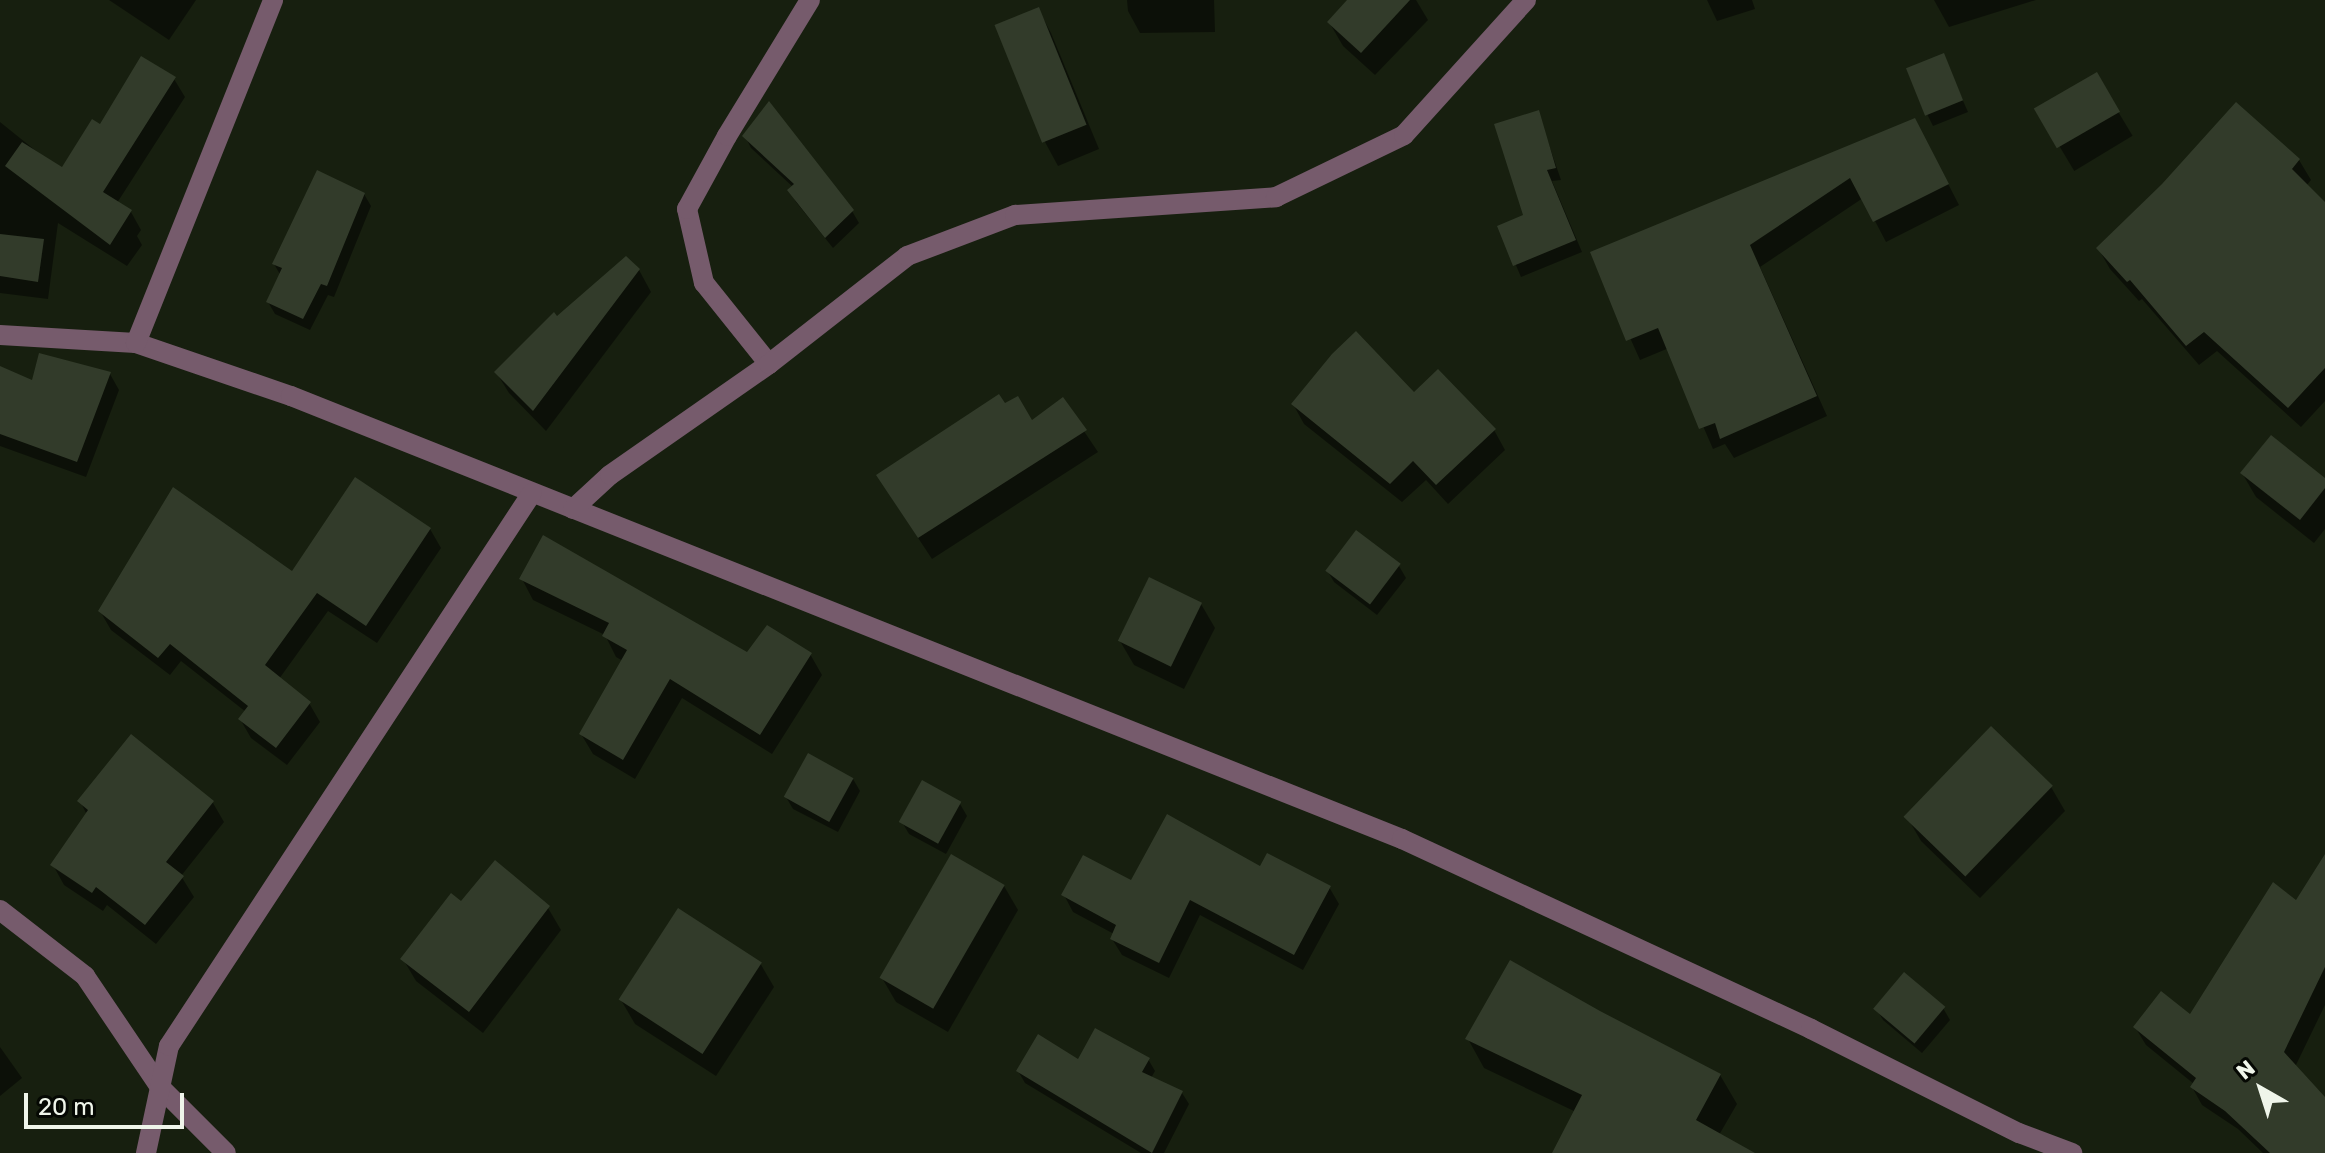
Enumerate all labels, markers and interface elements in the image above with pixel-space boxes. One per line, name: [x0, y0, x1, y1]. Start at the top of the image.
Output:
north arrow: [2221, 1049, 2301, 1129]
text: N: [2231, 1054, 2260, 1085]
scale bar: [28, 1077, 188, 1127]
text: 20 m: [38, 1093, 95, 1121]

